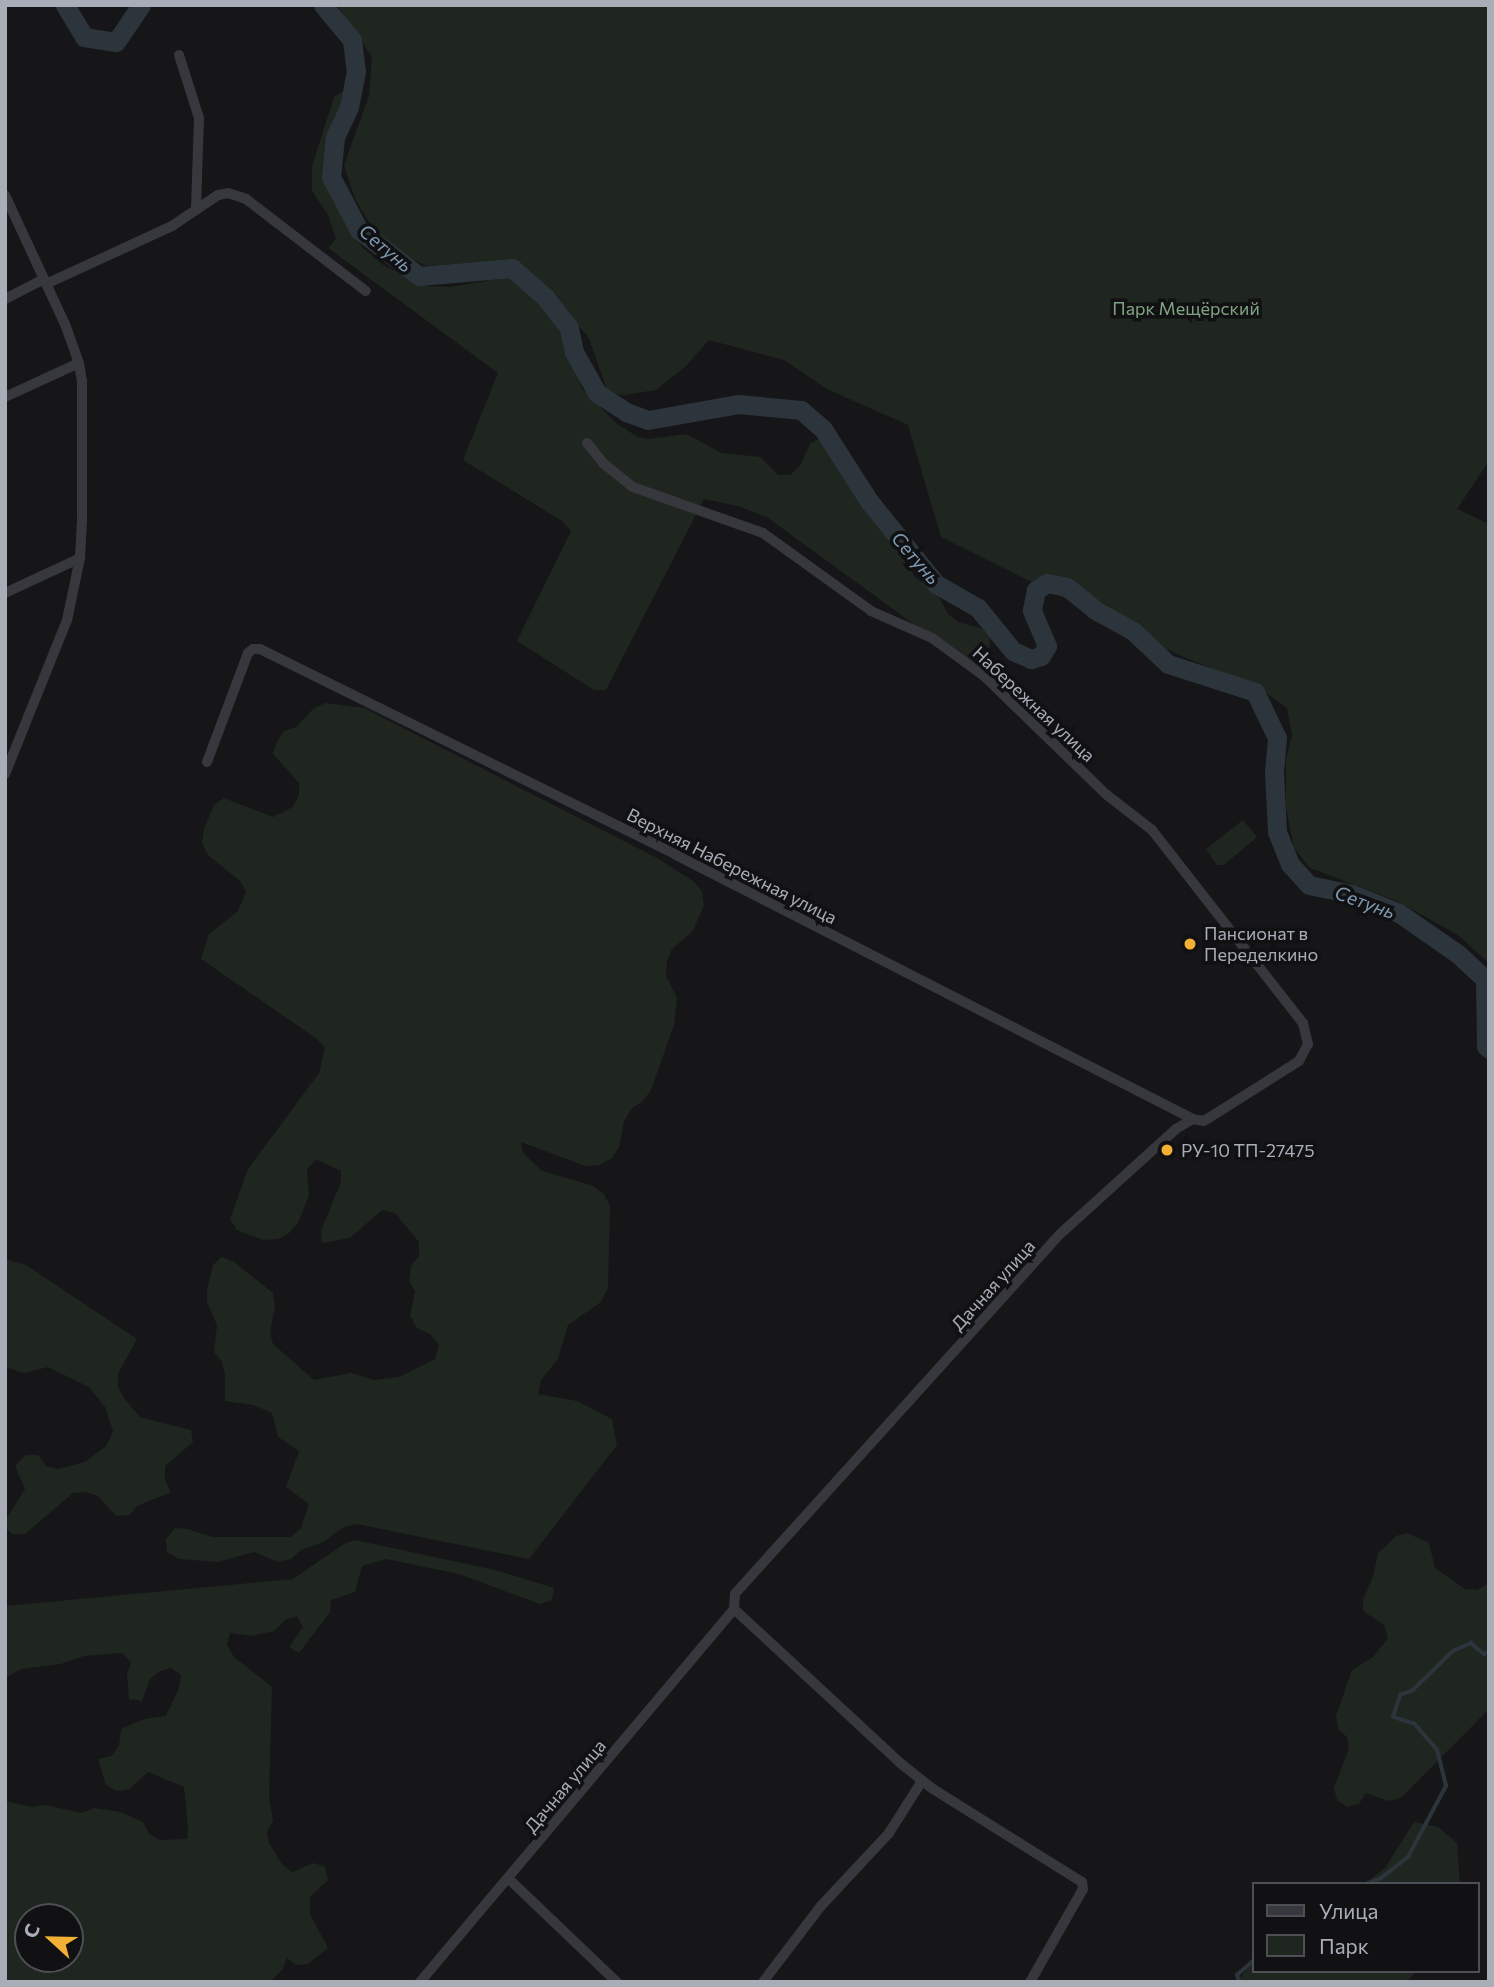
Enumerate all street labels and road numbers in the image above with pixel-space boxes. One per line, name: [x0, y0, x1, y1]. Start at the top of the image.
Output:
street label: Набережная улица: [968, 642, 1100, 766]
street label: Верхняя Набережная улица: [623, 804, 841, 928]
street label: Дачная улица: [947, 1235, 1039, 1335]
street label: Дачная улица: [520, 1735, 610, 1837]

